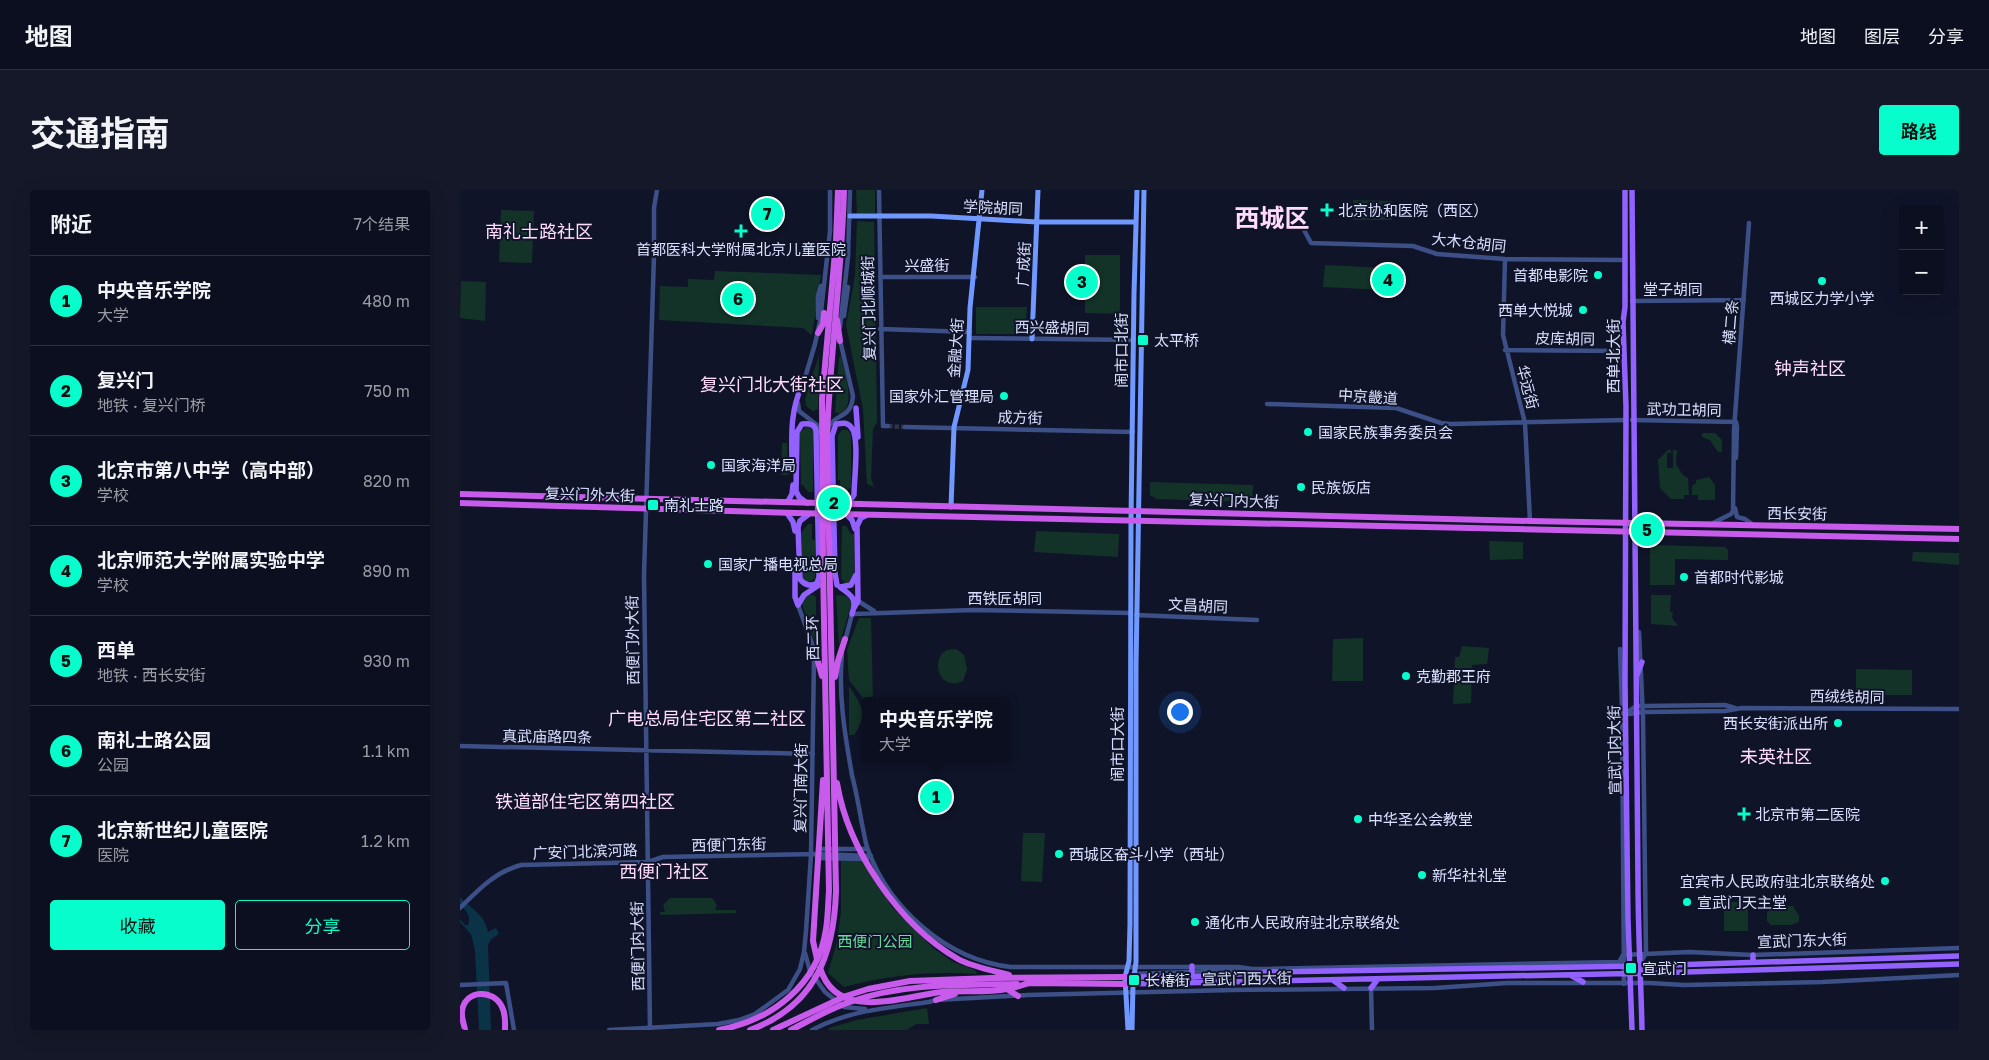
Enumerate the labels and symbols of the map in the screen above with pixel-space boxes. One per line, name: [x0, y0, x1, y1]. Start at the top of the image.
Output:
pin: 7: [751, 195, 783, 233]
street label: 学院胡同: [963, 196, 1023, 218]
place label: 北京协和医院（西区）: [1338, 201, 1488, 219]
district label: 西城区: [1234, 202, 1310, 233]
marker: 北京协和医院（西区）: [1320, 203, 1334, 217]
district label: 南礼士路社区: [485, 220, 593, 242]
marker: 首都医科大学附属北京儿童医院: [734, 224, 748, 238]
street label: 大木仓胡同: [1431, 229, 1507, 255]
place label: 首都医科大学附属北京儿童医院: [636, 240, 846, 258]
street label: 广成街: [1013, 241, 1033, 287]
street label: 复兴门北顺城街: [858, 255, 878, 361]
street label: 兴盛街: [904, 256, 950, 274]
pin: 4: [1372, 261, 1404, 299]
pin: 3: [1066, 263, 1098, 301]
place label: 首都电影院: [1513, 266, 1588, 284]
marker: 首都电影院: [1592, 269, 1604, 281]
marker: 西城区力学小学: [1816, 275, 1828, 287]
pin: 6: [722, 280, 754, 318]
street label: 堂子胡同: [1643, 280, 1703, 298]
place label: 西城区力学小学: [1769, 289, 1875, 307]
street label: 横二条: [1719, 299, 1741, 345]
place label: 西单大悦城: [1498, 301, 1573, 319]
marker: 西单大悦城: [1577, 304, 1589, 316]
street label: 闹市口北街: [1112, 312, 1130, 388]
street label: 金融大街: [944, 317, 966, 379]
street label: 西兴盛胡同: [1014, 317, 1090, 337]
street label: 西单北大街: [1604, 318, 1622, 394]
street label: 皮库胡同: [1535, 328, 1595, 348]
place label: 太平桥: [1154, 331, 1199, 349]
marker: 太平桥: [1136, 333, 1150, 347]
district label: 钟声社区: [1774, 357, 1846, 379]
street label: 华远街: [1513, 363, 1543, 411]
district label: 复兴门北大街社区: [700, 373, 844, 395]
street label: 中京畿道: [1337, 385, 1399, 407]
place label: 国家外汇管理局: [889, 387, 994, 405]
marker: 国家外汇管理局: [998, 390, 1010, 402]
street label: 武功卫胡同: [1646, 399, 1722, 419]
street label: 成方街: [997, 408, 1043, 426]
place label: 国家民族事务委员会: [1318, 423, 1453, 441]
marker: 国家民族事务委员会: [1302, 426, 1314, 438]
place label: 国家海洋局: [721, 456, 796, 474]
marker: 国家海洋局: [705, 459, 717, 471]
place label: 民族饭店: [1311, 478, 1371, 496]
marker: 民族饭店: [1295, 481, 1307, 493]
street label: 复兴门外大街: [545, 483, 635, 505]
pin: 2: [818, 484, 850, 522]
street label: 复兴门内大街: [1189, 489, 1279, 511]
place label: 南礼士路: [664, 496, 724, 514]
marker: 南礼士路: [646, 498, 660, 512]
street label: 西长安街: [1767, 503, 1827, 523]
pin: 5: [1631, 511, 1663, 549]
place label: 国家广播电视总局: [718, 555, 838, 573]
marker: 国家广播电视总局: [702, 558, 714, 570]
place label: 首都时代影城: [1694, 568, 1784, 586]
marker: 首都时代影城: [1678, 571, 1690, 583]
street label: 西铁匠胡同: [967, 589, 1043, 607]
street label: 文昌胡同: [1168, 594, 1228, 616]
street label: 西便门外大街: [622, 595, 642, 685]
street label: 西二环: [803, 615, 821, 661]
place label: 克勤郡王府: [1416, 667, 1491, 685]
marker: 克勤郡王府: [1400, 670, 1412, 682]
street label: 西绒线胡同: [1809, 686, 1885, 706]
your location: [1167, 699, 1193, 725]
street label: 宣武门内大街: [1604, 705, 1624, 795]
street label: 闹市口大街: [1108, 706, 1126, 782]
district label: 广电总局住宅区第二社区: [608, 707, 806, 729]
place label: 西长安街派出所: [1723, 714, 1828, 732]
marker: 西长安街派出所: [1832, 717, 1844, 729]
street label: 真武庙路四条: [502, 726, 592, 746]
street label: 复兴门南大街: [790, 743, 810, 833]
district label: 未英社区: [1740, 745, 1812, 767]
pin: 1: [920, 778, 952, 816]
district label: 铁道部住宅区第四社区: [495, 790, 675, 812]
place label: 北京市第二医院: [1755, 805, 1860, 823]
marker: 北京市第二医院: [1737, 807, 1751, 821]
place label: 中华圣公会教堂: [1368, 810, 1473, 828]
marker: 中华圣公会教堂: [1352, 813, 1364, 825]
street label: 西便门东街: [691, 834, 767, 854]
street label: 广安门北滨河路: [532, 840, 638, 862]
place label: 西城区奋斗小学（西址）: [1069, 845, 1234, 863]
marker: 西城区奋斗小学（西址）: [1053, 848, 1065, 860]
district label: 西便门社区: [619, 860, 709, 882]
place label: 新华社礼堂: [1432, 866, 1507, 884]
marker: 新华社礼堂: [1416, 869, 1428, 881]
place label: 宜宾市人民政府驻北京联络处: [1680, 872, 1875, 890]
marker: 宜宾市人民政府驻北京联络处: [1879, 875, 1891, 887]
place label: 宣武门天主堂: [1697, 893, 1787, 911]
marker: 宣武门天主堂: [1681, 896, 1693, 908]
street label: 西便门内大街: [627, 901, 647, 991]
place label: 通化市人民政府驻北京联络处: [1205, 913, 1400, 931]
marker: 通化市人民政府驻北京联络处: [1189, 916, 1201, 928]
street label: 宣武门东大街: [1757, 929, 1847, 951]
park label: 西便门公园: [837, 932, 913, 950]
place label: 宣武门: [1642, 959, 1687, 977]
marker: 宣武门: [1624, 961, 1638, 975]
street label: 宣武门西大街: [1202, 968, 1292, 988]
place label: 长椿街: [1145, 971, 1190, 989]
marker: 长椿街: [1127, 973, 1141, 987]

